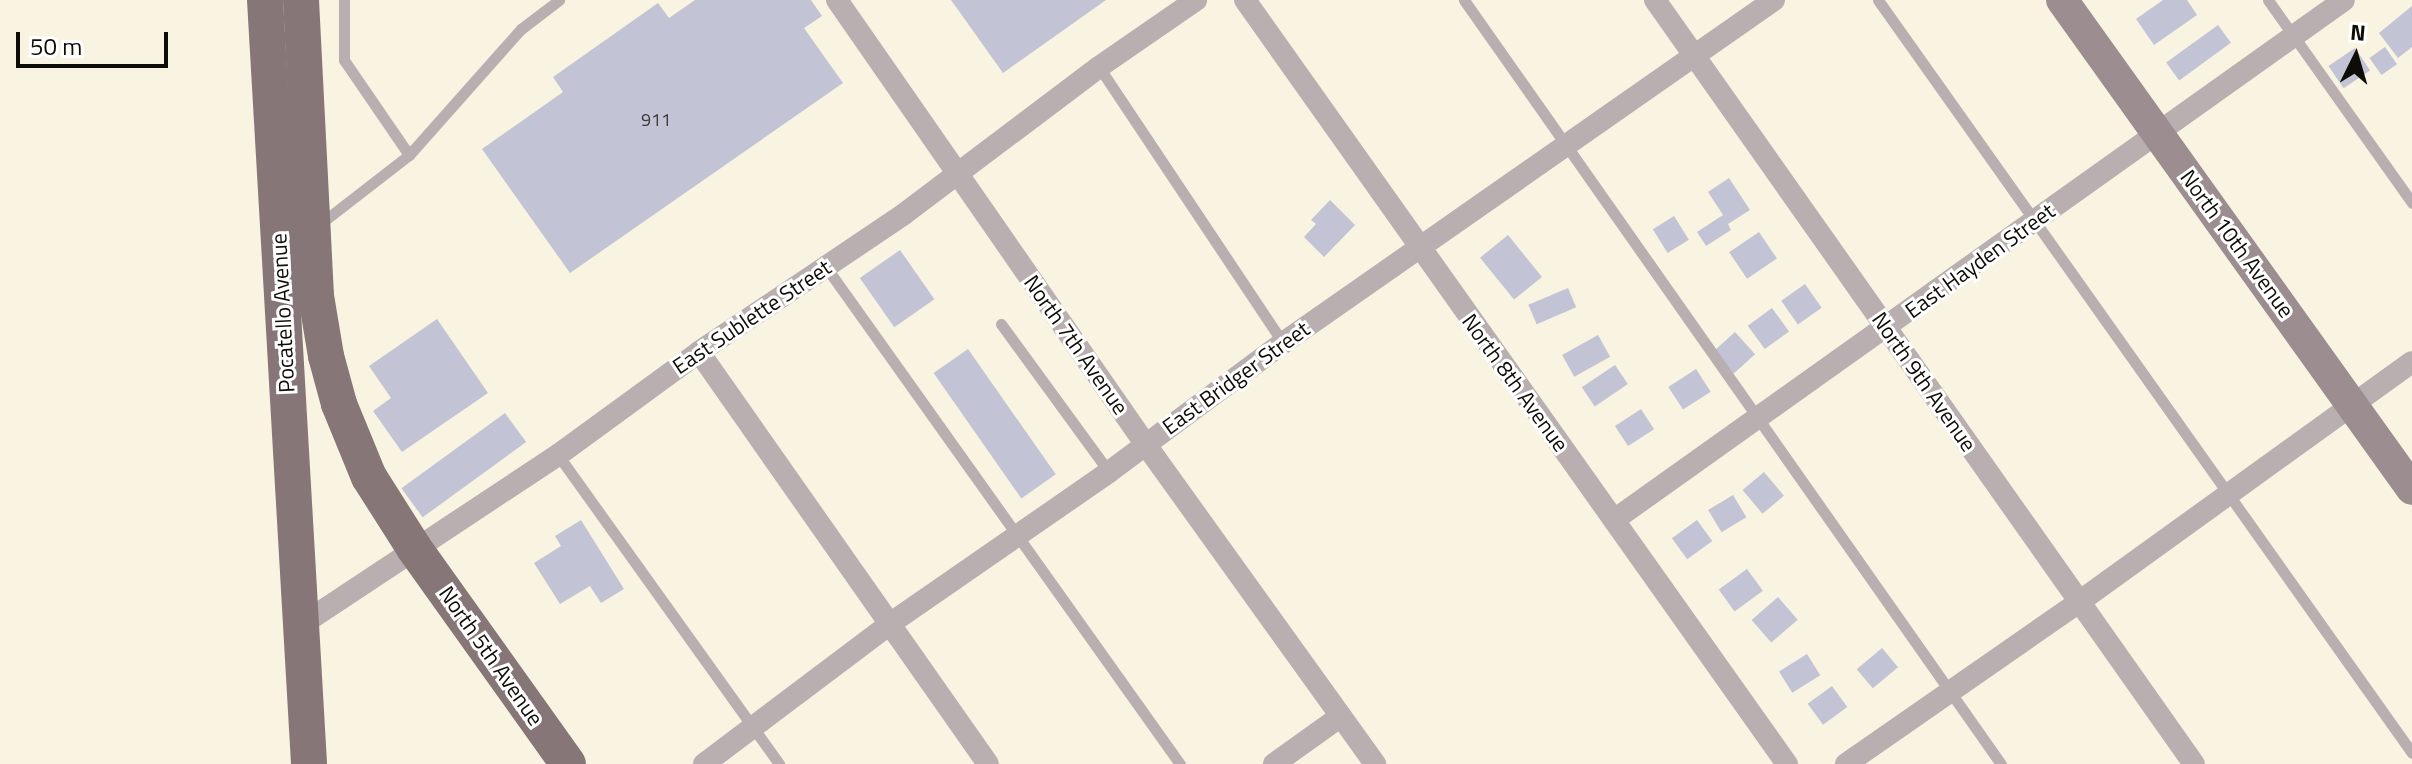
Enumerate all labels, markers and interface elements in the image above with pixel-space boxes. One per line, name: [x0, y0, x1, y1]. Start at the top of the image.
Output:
text: N: [2349, 14, 2367, 50]
scale bar: [20, 16, 172, 66]
north arrow: [2316, 16, 2396, 96]
text: 50 m: [30, 28, 82, 64]
house number: 911: [641, 109, 671, 131]
street label: North 10th Avenue: [2175, 165, 2299, 323]
street label: East Hayden Street: [1900, 198, 2060, 324]
street label: Pocatello Avenue: [266, 233, 300, 393]
street label: East Sublette Street: [668, 254, 836, 380]
street label: North 7th Avenue: [1018, 270, 1134, 420]
street label: North 9th Avenue: [1866, 307, 1982, 457]
street label: North 8th Avenue: [1456, 309, 1574, 457]
street label: East Bridger Street: [1157, 316, 1315, 440]
street label: North 5th Avenue: [433, 581, 549, 731]

